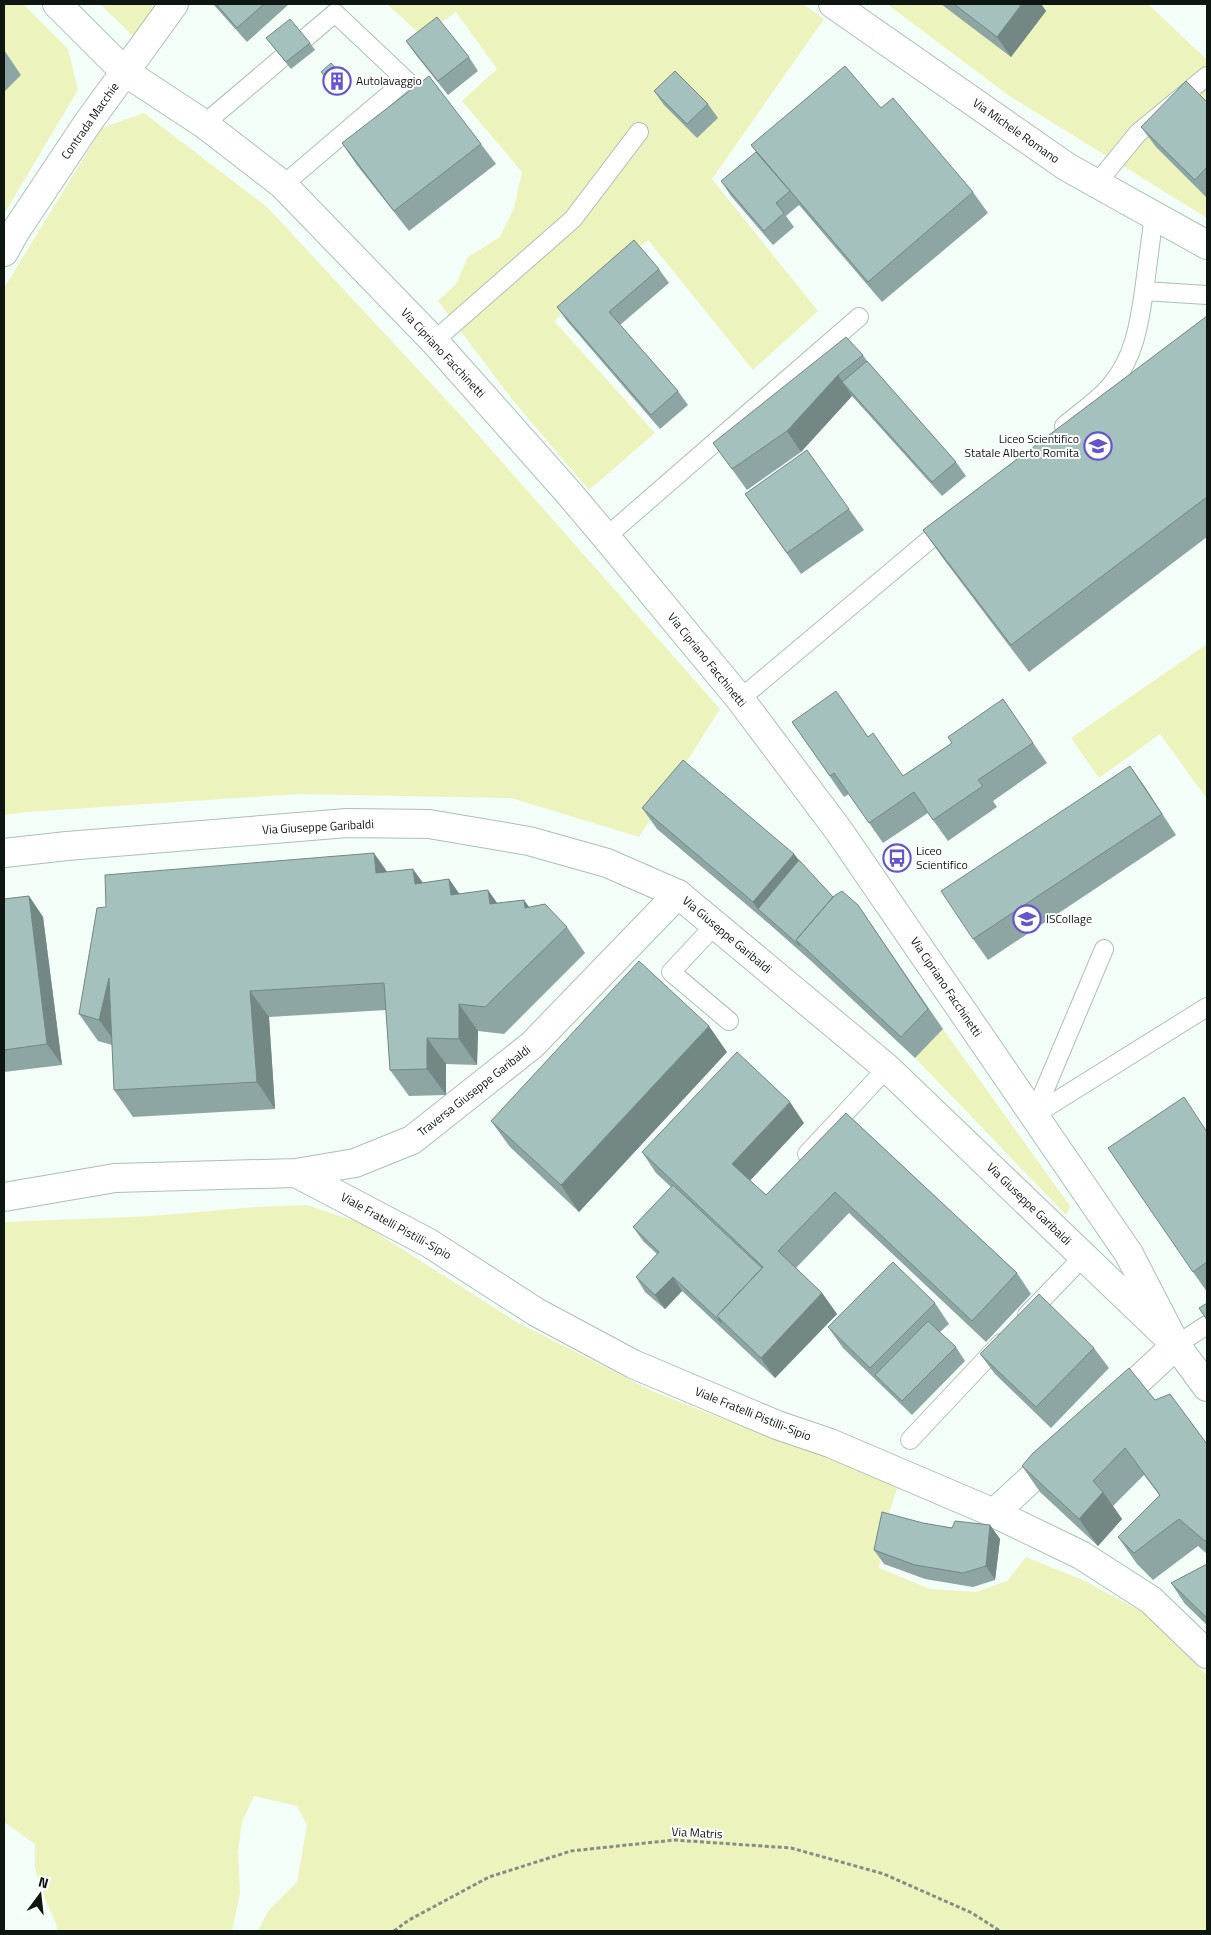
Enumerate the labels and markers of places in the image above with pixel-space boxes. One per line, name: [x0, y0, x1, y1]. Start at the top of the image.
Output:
building icon: Autolavaggio: [322, 66, 352, 96]
place label: Autolavaggio: [356, 71, 422, 90]
place label: Liceo Scientifico Statale Alberto Romita: [965, 429, 1079, 462]
school or university icon: Liceo Scientifico Statale Alberto Romita: [1083, 431, 1113, 461]
place label: Liceo Scientifico: [916, 841, 968, 874]
bus stop icon: Liceo Scientifico: [882, 843, 912, 873]
school or university icon: ISCollage: [1012, 904, 1042, 934]
place label: ISCollage: [1046, 909, 1092, 928]

